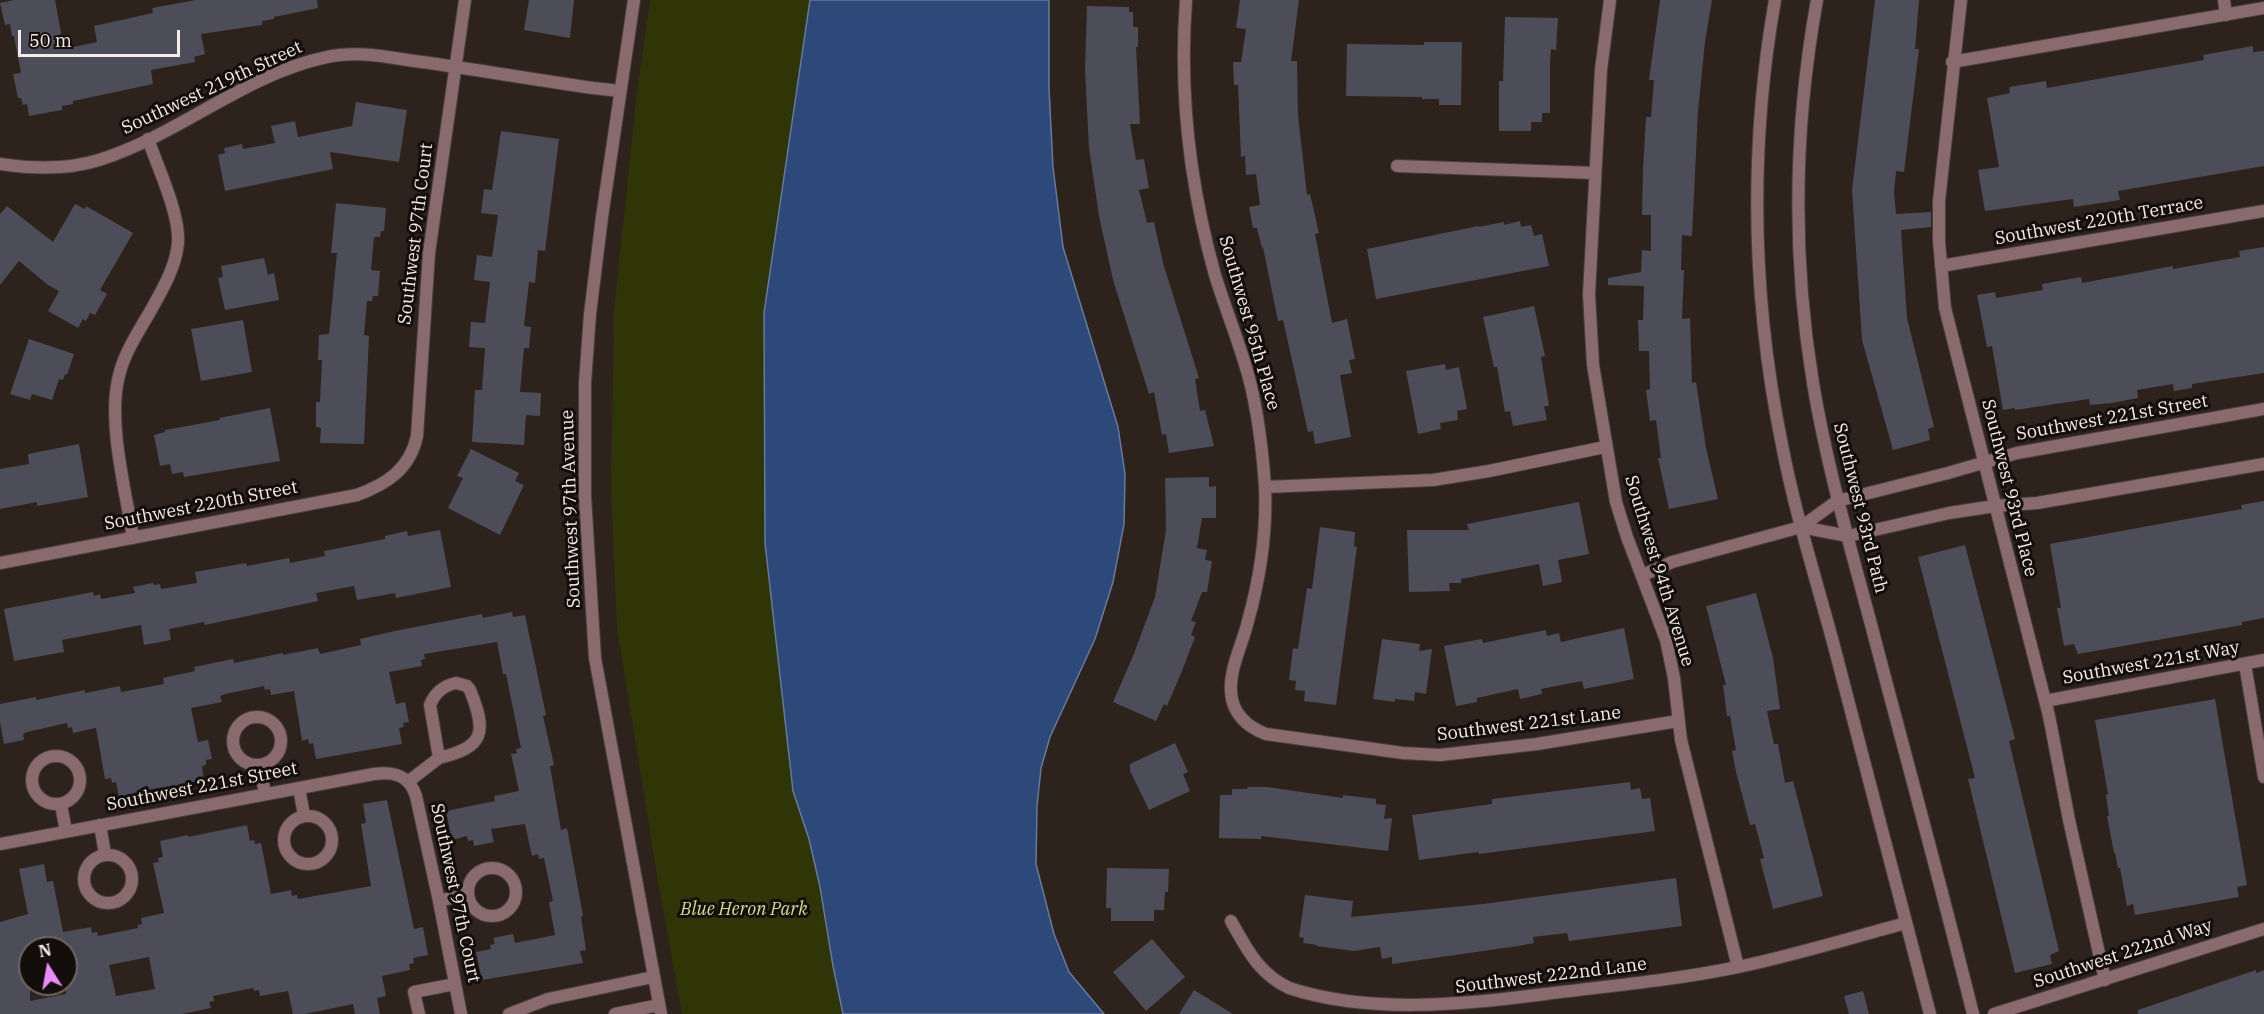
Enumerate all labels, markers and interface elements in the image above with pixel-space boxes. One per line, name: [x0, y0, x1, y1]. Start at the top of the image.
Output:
scale bar: [21, 18, 183, 56]
text: 50 m: [29, 29, 72, 52]
street label: Southwest 219th Street: [118, 37, 306, 139]
street label: Southwest 97th Court: [394, 142, 438, 326]
street label: Southwest 220th Terrace: [1993, 192, 2205, 250]
street label: Southwest 95th Place: [1214, 233, 1284, 413]
street label: Southwest 221st Street: [2015, 391, 2209, 445]
street label: Southwest 93rd Place: [1977, 397, 2041, 579]
street label: Southwest 97th Avenue: [557, 409, 585, 609]
street label: Southwest 93rd Path: [1828, 421, 1892, 595]
street label: Southwest 94th Avenue: [1620, 473, 1698, 669]
street label: Southwest 220th Street: [102, 477, 300, 535]
street label: Southwest 221st Way: [2061, 637, 2241, 689]
street label: Southwest 221st Lane: [1436, 702, 1622, 746]
street label: Southwest 221st Street: [105, 758, 299, 816]
street label: Southwest 97th Court: [425, 801, 485, 985]
park label: Blue Heron Park: [680, 899, 808, 921]
street label: Southwest 222nd Way: [2031, 915, 2215, 993]
north arrow: [18, 936, 78, 996]
text: N: [37, 939, 53, 961]
street label: Southwest 222nd Lane: [1454, 954, 1648, 998]

